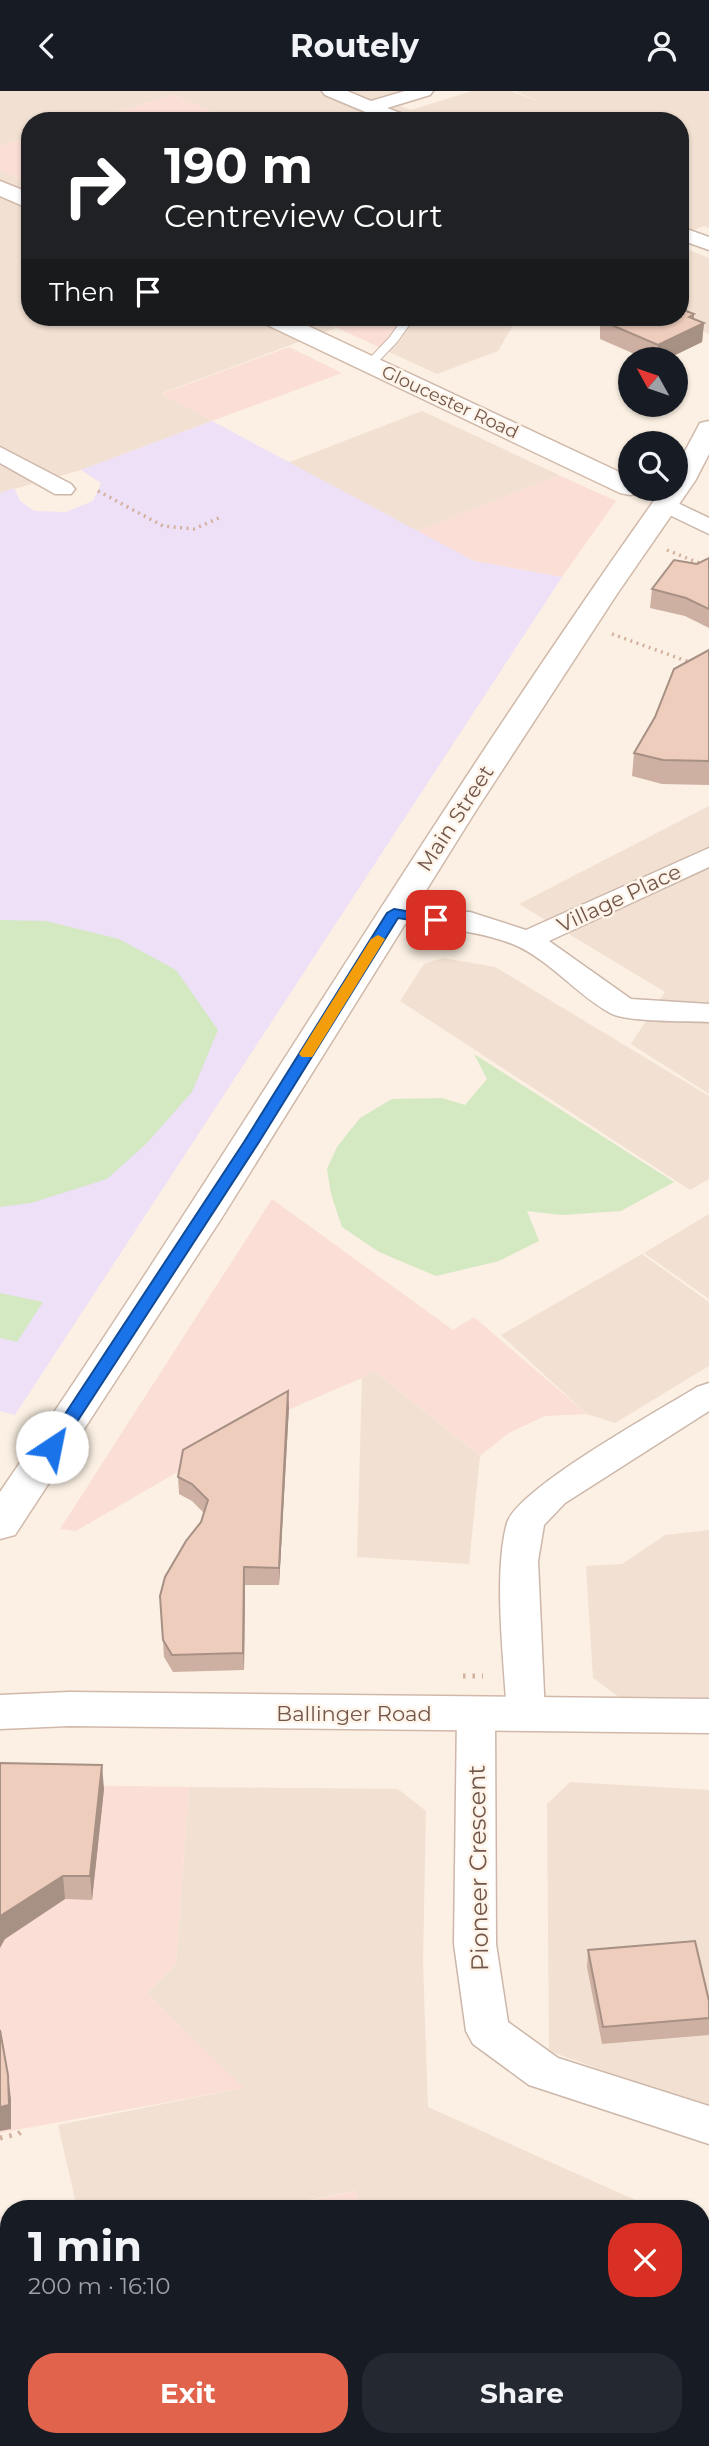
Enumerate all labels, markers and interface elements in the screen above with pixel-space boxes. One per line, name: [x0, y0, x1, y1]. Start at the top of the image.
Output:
text: Routely: [290, 26, 419, 65]
icon: back: [28, 27, 66, 65]
icon: person: [643, 27, 681, 65]
text: 190 m: [164, 136, 313, 195]
icon: right: [49, 140, 140, 231]
text: Centreview Court: [164, 196, 443, 235]
icon: arrive: [129, 273, 167, 311]
text: Then: [49, 276, 115, 308]
north arrow: [618, 347, 688, 417]
map controls: [618, 347, 688, 501]
street label: Gloucester Road: [378, 361, 522, 443]
button: search: [618, 431, 688, 501]
street label: Main Street: [411, 760, 499, 876]
street label: Village Place: [553, 858, 685, 938]
pin: [406, 890, 466, 950]
icon: arrive: [417, 901, 455, 939]
position arrow: [15, 1410, 89, 1484]
street label: Ballinger Road: [276, 1701, 432, 1726]
street label: Pioneer Crescent: [462, 1764, 494, 1971]
text: 1 min: [28, 2220, 142, 2272]
button: close: [608, 2223, 682, 2297]
text: 200 m · 16:10: [28, 2272, 170, 2300]
button: Exit: [28, 2353, 348, 2433]
button: Share: [362, 2353, 682, 2433]

